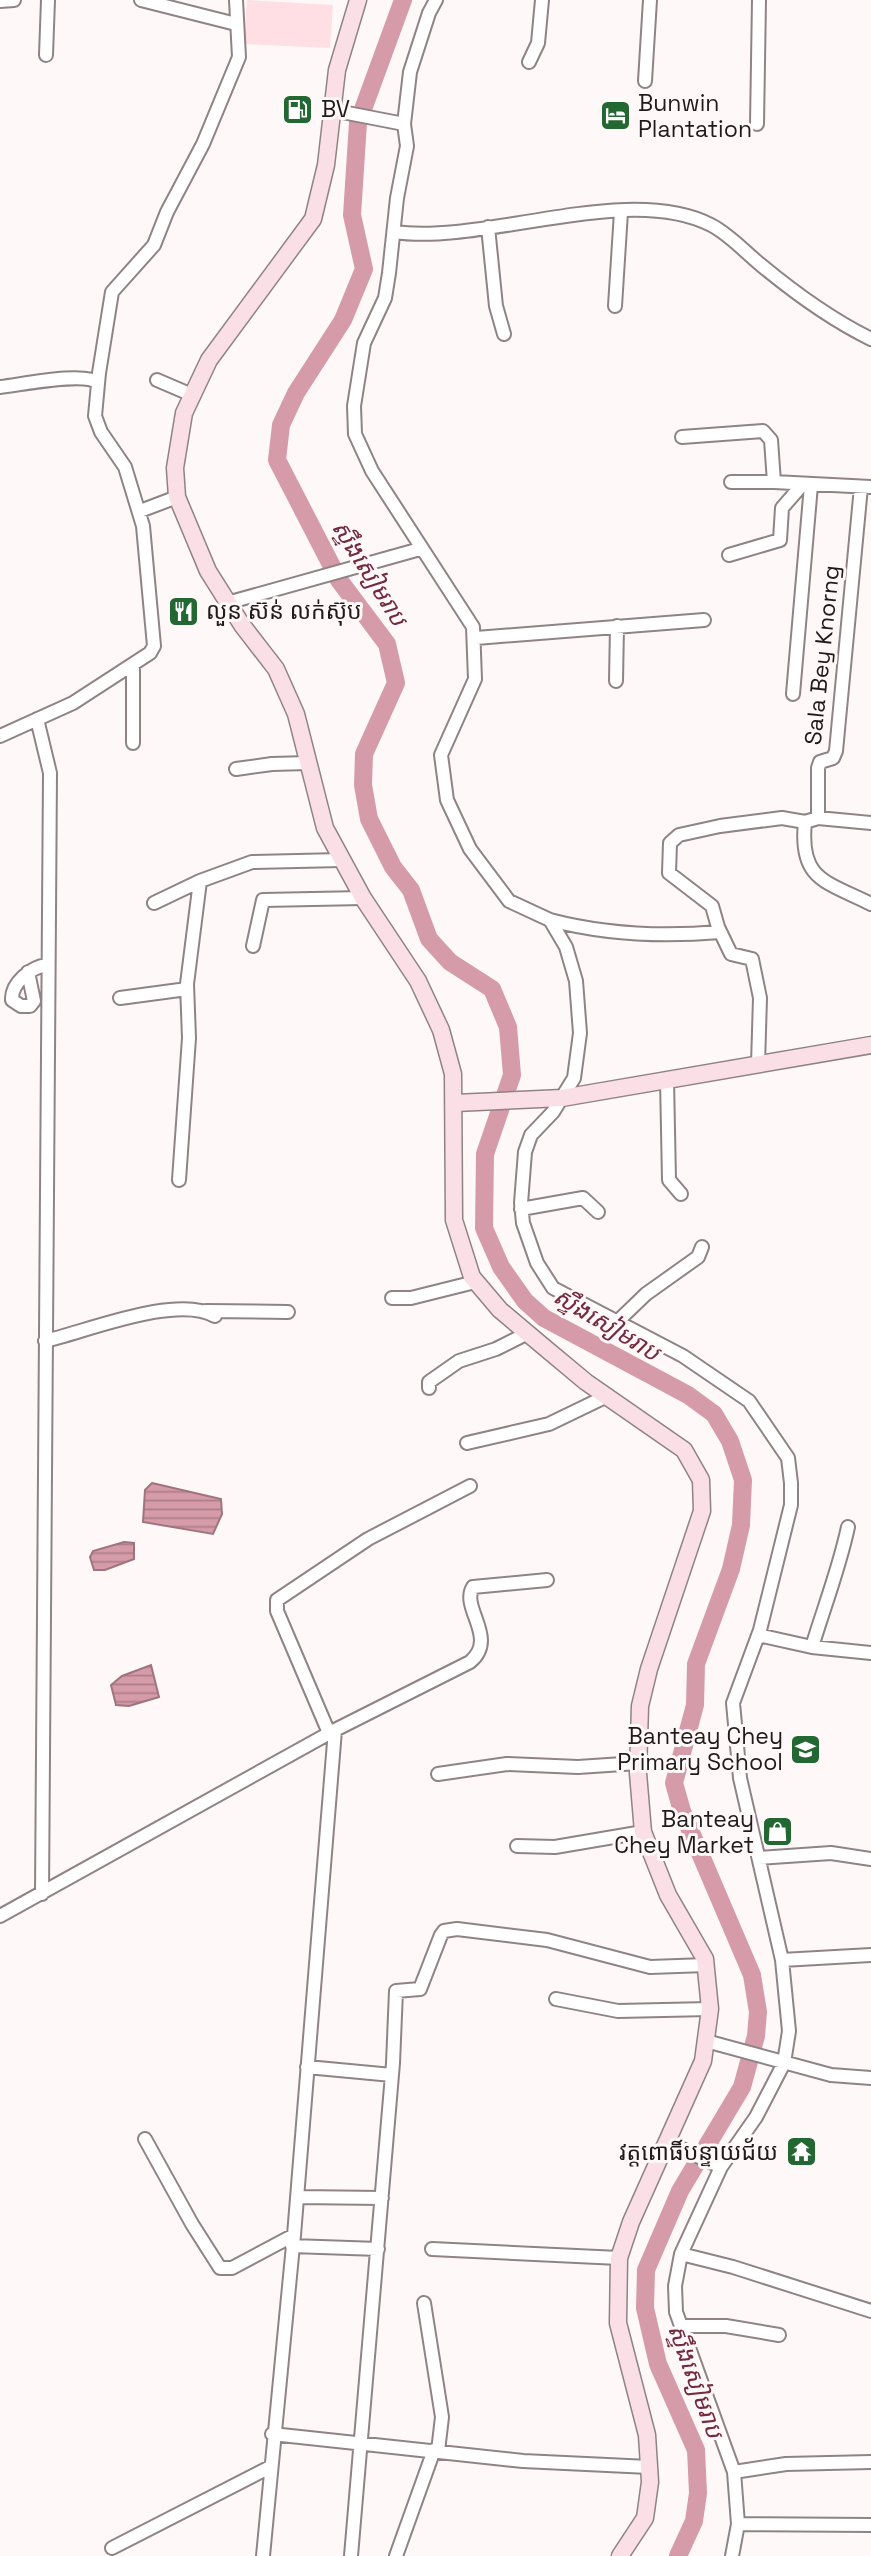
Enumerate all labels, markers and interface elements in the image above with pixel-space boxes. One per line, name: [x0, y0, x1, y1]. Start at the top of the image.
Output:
place label: Bunwin Plantation: [638, 88, 752, 144]
fuel station icon: BV: [281, 92, 315, 126]
place label: BV: [321, 94, 350, 124]
hotel icon: Bunwin Plantation: [598, 99, 632, 133]
water label: ស្ទឹងសៀមរាប: [325, 514, 416, 633]
street label: Sala Bey Knorng: [798, 564, 846, 746]
restaurant icon: លួន ស៊ន់ លក់ស៊ុប: [166, 594, 200, 628]
place label: លួន ស៊ន់ លក់ស៊ុប: [206, 596, 362, 626]
water label: ស្ទឹងសៀមរាប: [548, 1280, 667, 1369]
place label: Banteay Chey Primary School: [617, 1721, 783, 1777]
school or university icon: Banteay Chey Primary School: [789, 1732, 823, 1766]
place label: Banteay Chey Market: [614, 1804, 754, 1860]
shop icon: Banteay Chey Market: [760, 1815, 794, 1849]
temple icon: វត្តពោធិ៍បន្ទាយជ័យ: [784, 2135, 818, 2169]
place label: វត្តពោធិ៍បន្ទាយជ័យ: [619, 2137, 778, 2167]
water label: ស្ទឹងសៀមរាប: [661, 2320, 731, 2444]

